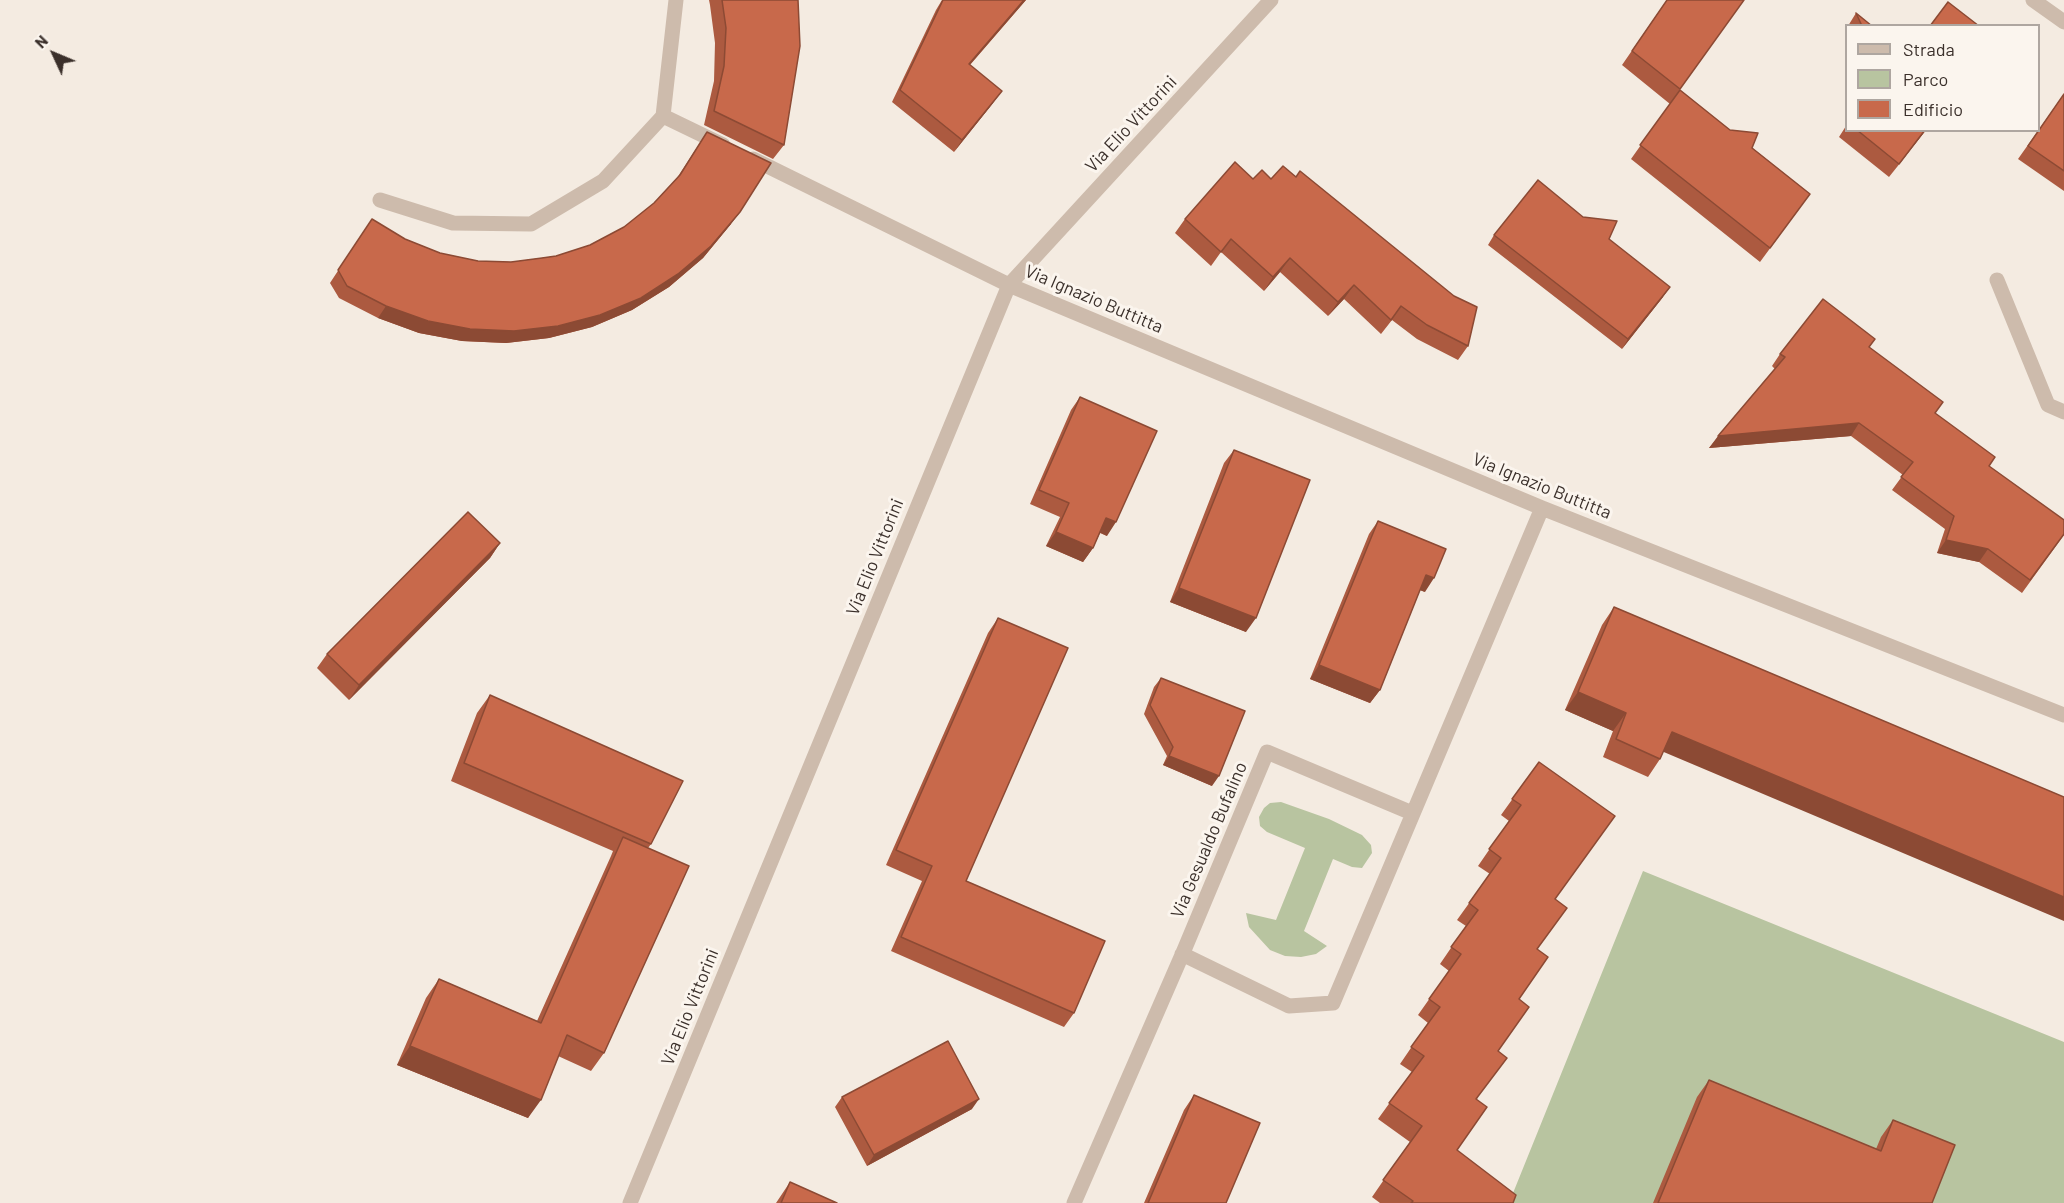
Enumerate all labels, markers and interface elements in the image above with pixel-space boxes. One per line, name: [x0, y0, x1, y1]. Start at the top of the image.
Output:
north arrow: [24, 24, 84, 84]
legend: [1845, 24, 2040, 132]
text: N: [30, 31, 51, 52]
text: Strada: [1903, 38, 1955, 60]
text: Parco: [1903, 68, 1948, 90]
street label: Via Elio Vittorini: [1081, 71, 1181, 177]
text: Edificio: [1903, 98, 1963, 120]
street label: Via Ignazio Buttitta: [1022, 260, 1166, 338]
street label: Via Ignazio Buttitta: [1469, 448, 1615, 524]
street label: Via Elio Vittorini: [842, 495, 908, 619]
street label: Via Gesualdo Bufalino: [1166, 759, 1252, 921]
street label: Via Elio Vittorini: [657, 945, 723, 1069]

